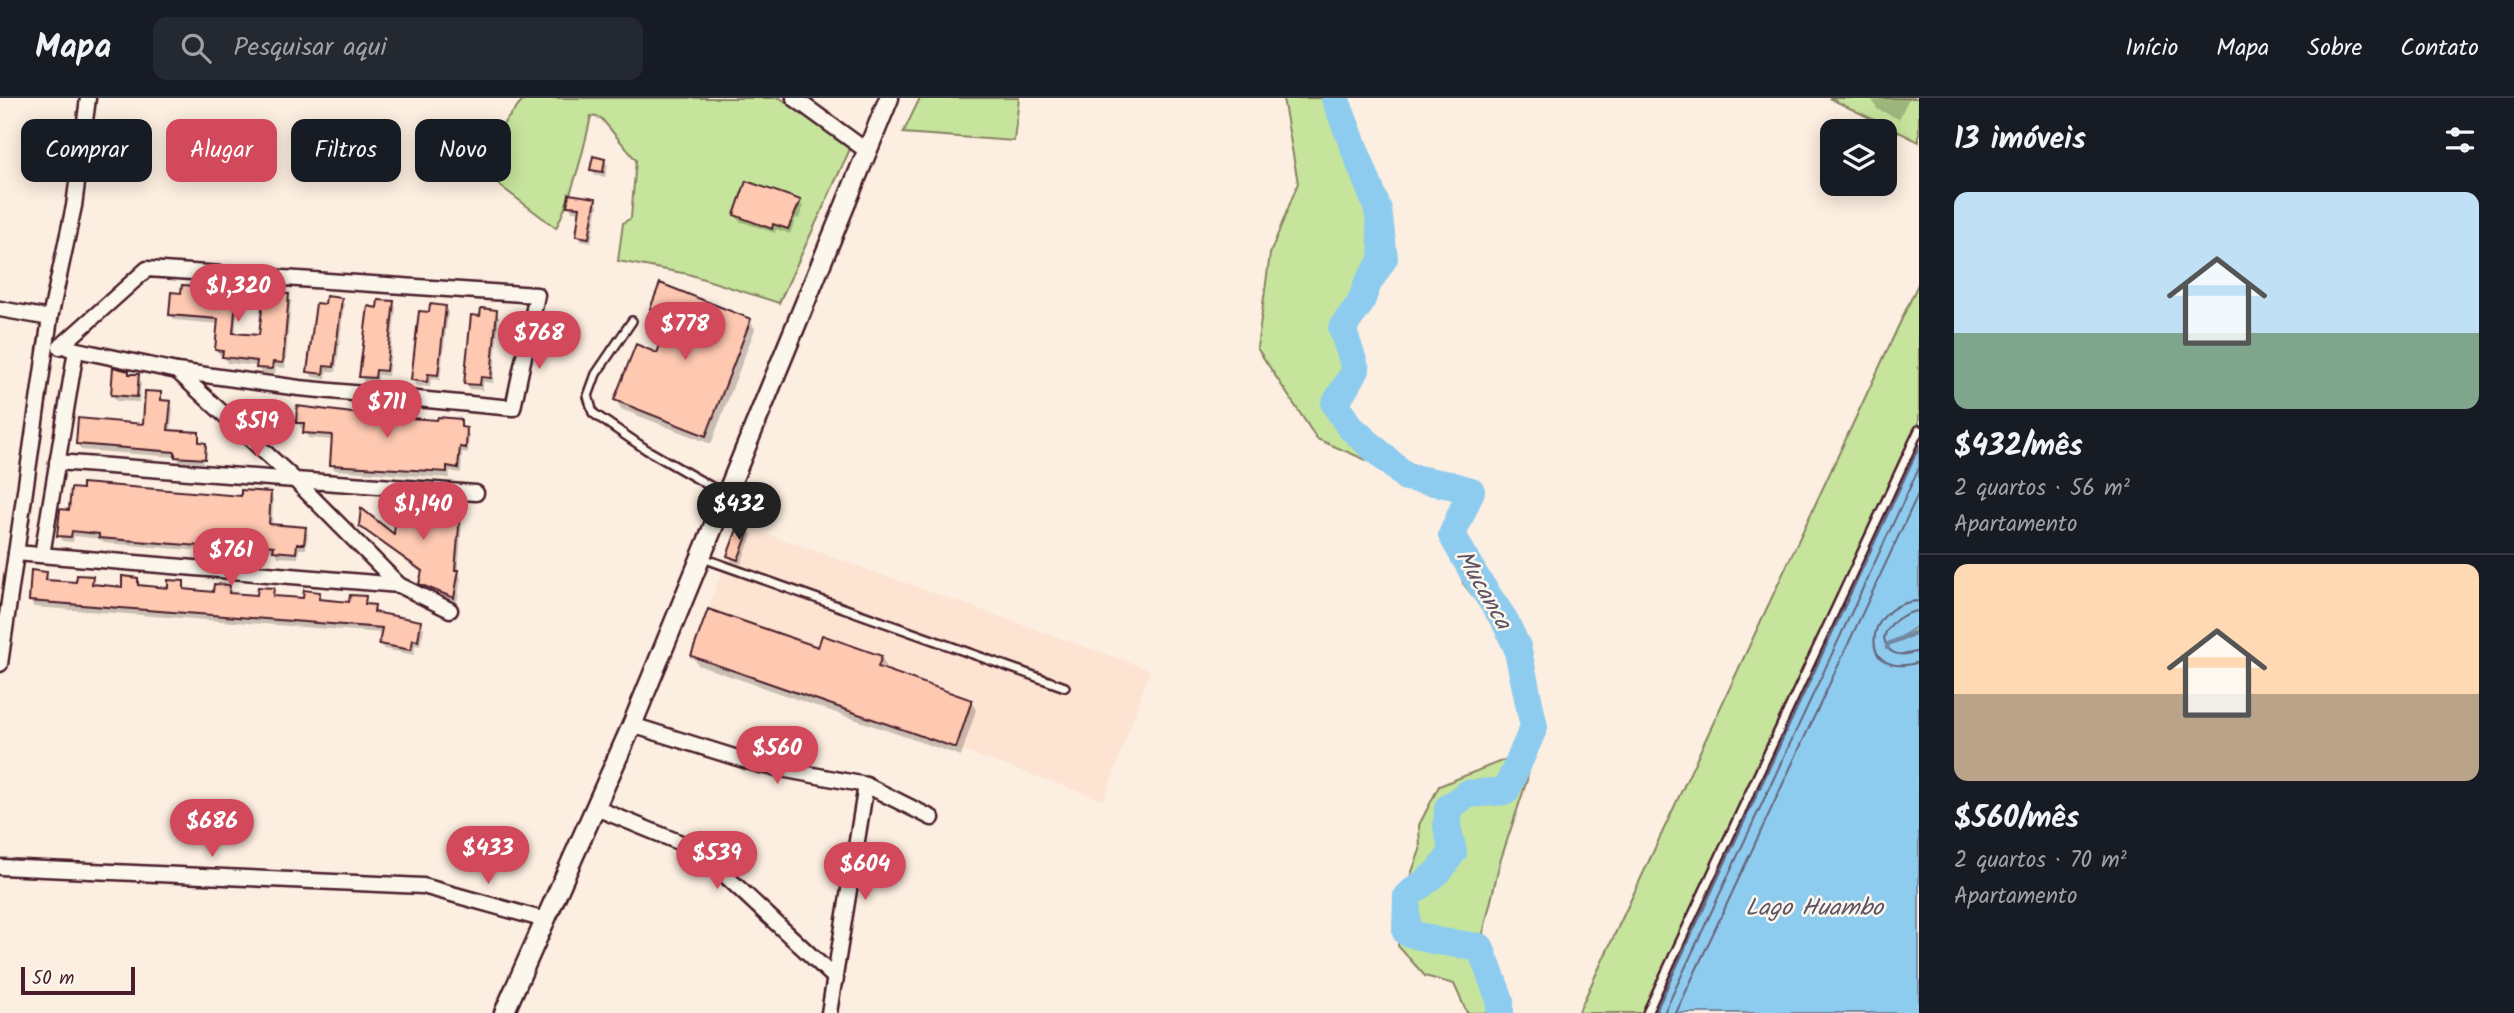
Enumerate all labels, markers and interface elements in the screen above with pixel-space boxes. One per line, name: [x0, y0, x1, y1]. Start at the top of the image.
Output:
search box: [153, 17, 643, 80]
text: Mapa: [35, 22, 111, 75]
text: Pesquisar aqui: [233, 27, 387, 69]
icon: search: [177, 29, 215, 67]
text: Início: [2125, 29, 2178, 68]
text: Mapa: [2216, 29, 2269, 68]
text: Sobre: [2307, 29, 2362, 68]
text: Contato: [2400, 29, 2479, 68]
text: 13 imóveis: [1954, 116, 2086, 164]
chip: Comprar: [21, 119, 152, 182]
chip: Alugar: [166, 119, 277, 182]
chip: Filtros: [291, 119, 401, 182]
chip: Novo: [415, 119, 511, 182]
map controls: [1820, 119, 1897, 196]
button: layers: [1820, 119, 1897, 196]
icon: filters: [2441, 121, 2479, 159]
icon: home: [2154, 238, 2280, 364]
pin: $1,320: [181, 264, 295, 324]
text: $1,320: [206, 269, 270, 305]
pin: $778: [644, 302, 726, 362]
text: $778: [661, 307, 709, 343]
pin: $768: [498, 312, 580, 371]
text: $768: [514, 316, 564, 352]
pin: $711: [346, 380, 428, 440]
text: $711: [368, 385, 406, 421]
pin: $519: [216, 400, 298, 459]
text: $519: [235, 404, 279, 440]
text: $432/mês: [1954, 423, 2083, 471]
text: 2 quartos · 56 m²: [1954, 471, 2130, 507]
pin: $1,140: [366, 482, 480, 542]
pin: $432: [698, 482, 780, 542]
text: $1,140: [394, 487, 452, 523]
text: $432: [713, 487, 765, 523]
text: Apartamento: [1954, 507, 2077, 543]
pin: $761: [190, 528, 272, 588]
text: $761: [209, 533, 253, 569]
water label: Mucanca: [1444, 542, 1522, 639]
icon: home: [2154, 610, 2280, 736]
pin: $560: [736, 726, 818, 786]
text: $560: [752, 731, 802, 767]
text: $560/mês: [1954, 795, 2079, 843]
pin: $686: [171, 800, 253, 859]
text: $686: [186, 804, 238, 840]
pin: $433: [447, 826, 529, 886]
text: $433: [462, 831, 514, 867]
pin: $539: [676, 832, 758, 891]
text: $539: [692, 836, 742, 872]
pin: $604: [824, 842, 906, 902]
text: 2 quartos · 70 m²: [1954, 843, 2127, 879]
text: $604: [840, 847, 890, 883]
text: Apartamento: [1954, 879, 2077, 915]
water label: Lago Huambo: [1745, 889, 1885, 928]
scale bar: [21, 964, 135, 996]
text: 50 m: [32, 964, 74, 994]

